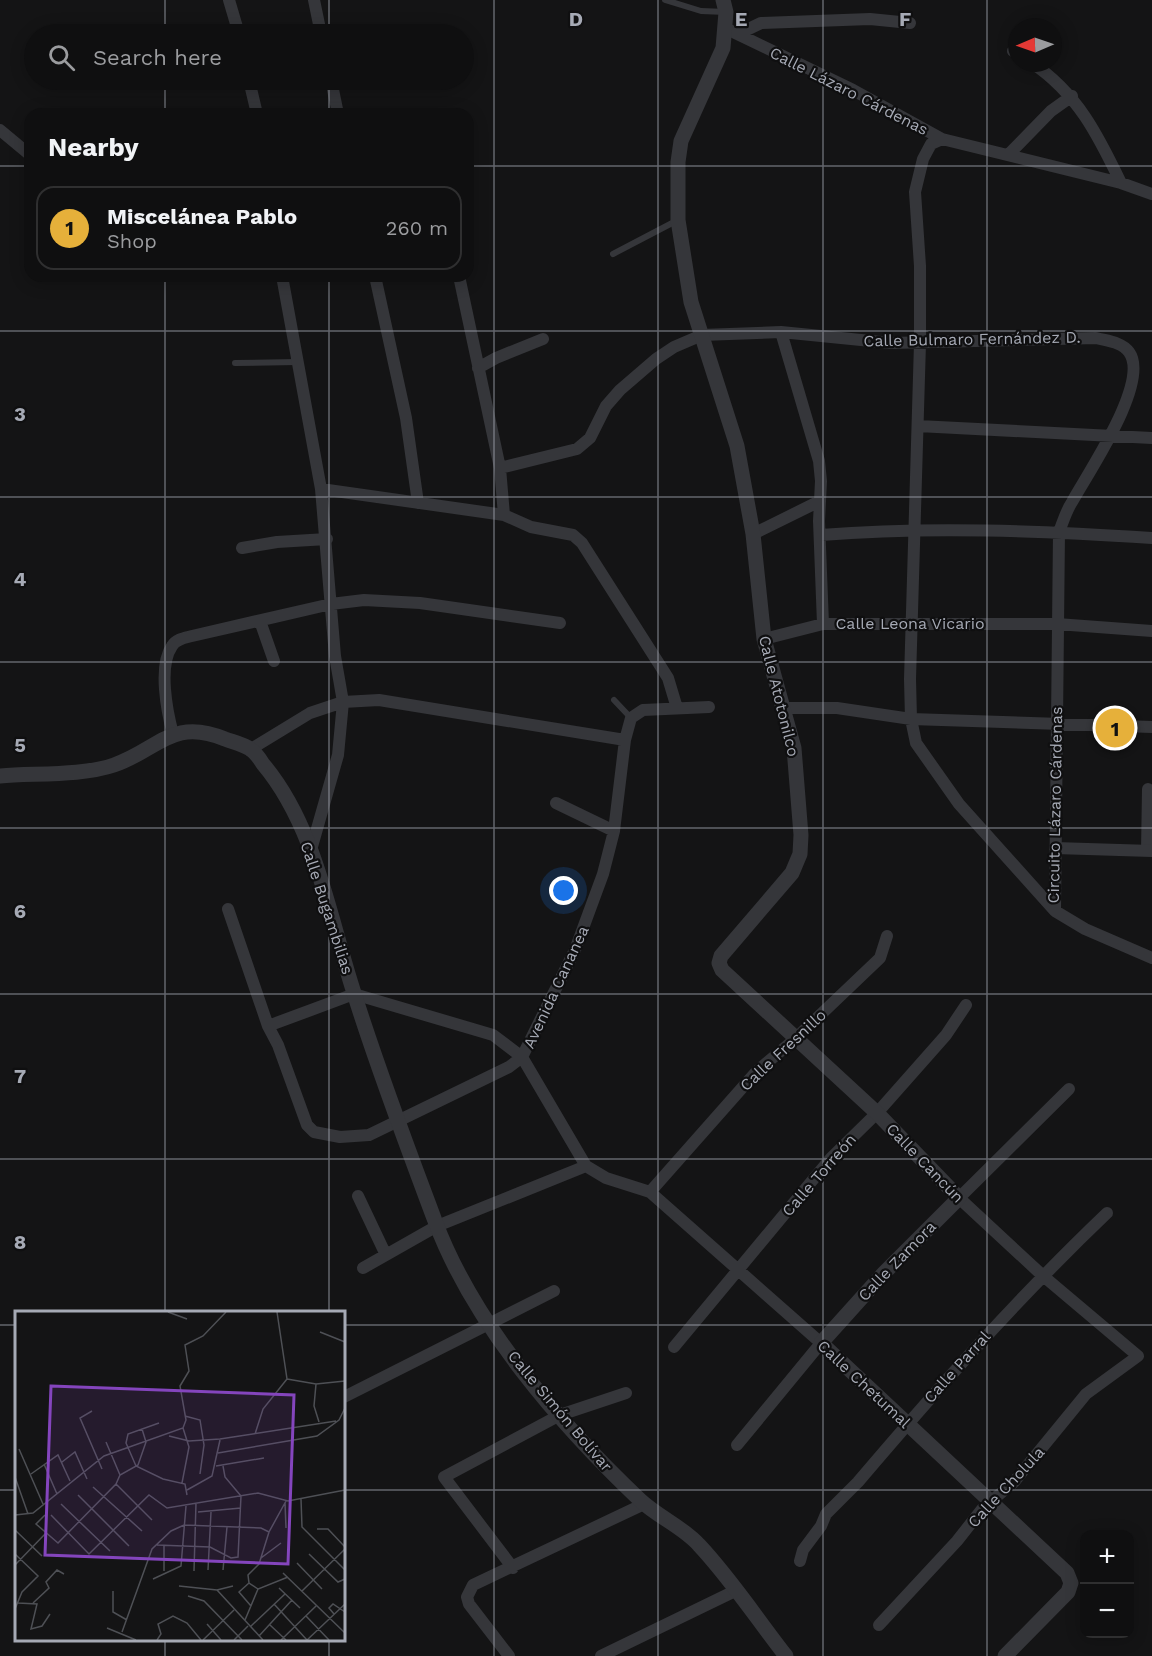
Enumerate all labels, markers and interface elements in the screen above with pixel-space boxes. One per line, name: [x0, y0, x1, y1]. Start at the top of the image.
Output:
text: D: [569, 7, 583, 31]
text: E: [735, 7, 747, 31]
text: F: [899, 7, 911, 31]
north arrow: [1008, 18, 1062, 72]
search box: [24, 24, 474, 90]
icon: search: [45, 41, 78, 74]
street label: Calle Lázaro Cárdenas: [767, 43, 931, 139]
text: Search here: [93, 45, 222, 70]
text: Nearby: [48, 132, 139, 162]
text: Miscelánea Pablo: [107, 204, 297, 229]
text: 1: [65, 216, 74, 240]
text: 260 m: [386, 216, 448, 240]
text: Shop: [107, 229, 157, 253]
street label: Calle Bulmaro Fernández D.: [863, 328, 1081, 350]
text: 3: [14, 402, 26, 426]
text: 4: [14, 567, 27, 591]
street label: Calle Leona Vicario: [835, 614, 985, 633]
street label: Calle Atotonilco: [755, 634, 803, 758]
street label: Circuito Lázaro Cárdenas: [1044, 706, 1066, 904]
pin: 1: [1096, 706, 1134, 750]
text: 5: [14, 733, 26, 757]
street label: Calle Bugambilias: [297, 839, 357, 977]
your location: [549, 876, 578, 905]
text: 6: [14, 899, 26, 923]
street label: Avenida Cananea: [519, 923, 593, 1051]
street label: Calle Fresnillo: [736, 1005, 830, 1095]
text: 7: [14, 1064, 26, 1088]
street label: Calle Cancún: [882, 1119, 968, 1207]
street label: Calle Torreón: [778, 1130, 860, 1220]
street label: Calle Zamora: [854, 1217, 940, 1305]
text: 8: [14, 1230, 26, 1254]
inset map: [15, 1311, 345, 1641]
street label: Calle Parral: [920, 1327, 994, 1407]
street label: Calle Chetumal: [814, 1336, 914, 1432]
street label: Calle Simón Bolívar: [504, 1347, 616, 1476]
street label: Calle Cholula: [964, 1443, 1048, 1531]
map controls: [1080, 1530, 1134, 1638]
button: +: [1080, 1530, 1134, 1584]
button: −: [1080, 1584, 1134, 1638]

